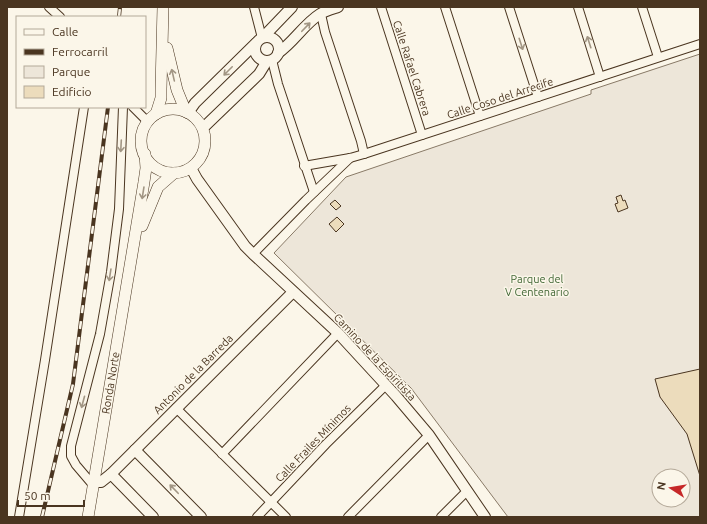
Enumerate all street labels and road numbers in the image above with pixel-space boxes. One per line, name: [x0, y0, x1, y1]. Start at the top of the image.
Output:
street label: Calle Rafael Cabrera: [391, 19, 433, 117]
street label: Calle Coso del Arrecife: [445, 75, 555, 121]
street label: Camino de la Espiritista: [332, 311, 418, 403]
street label: Antonio de la Barreda: [151, 332, 235, 416]
street label: Ronda Norte: [99, 351, 122, 415]
street label: Calle Frailes Mínimos: [273, 402, 353, 484]

